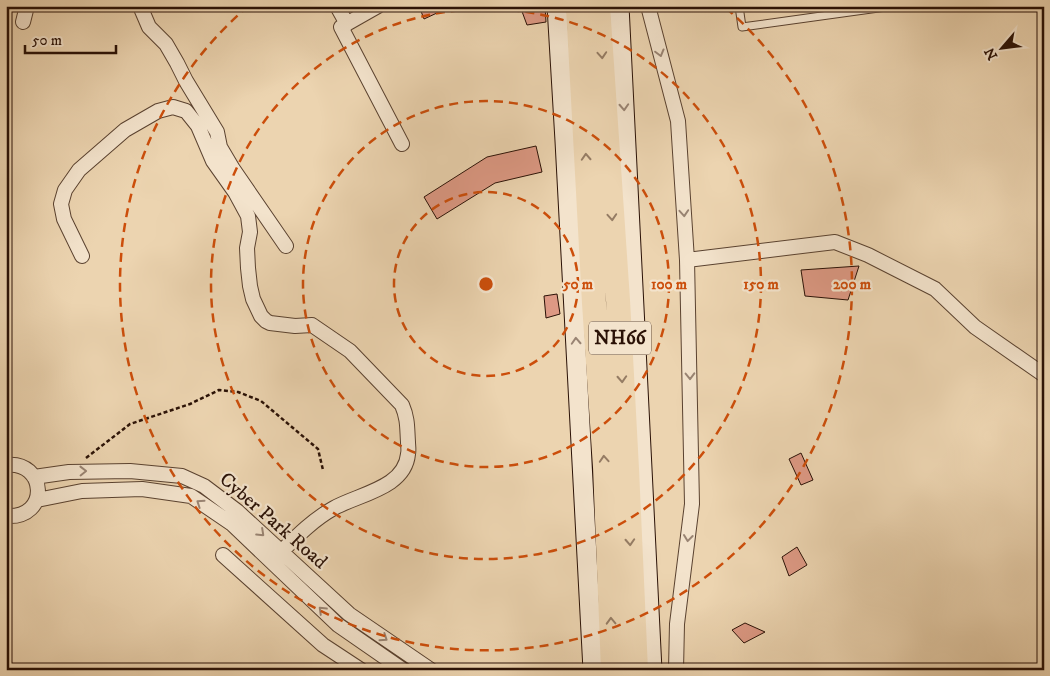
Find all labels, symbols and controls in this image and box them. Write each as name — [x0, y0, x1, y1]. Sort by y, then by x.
scale bar — [25, 22, 116, 54]
north arrow — [978, 22, 1028, 72]
text: 50 m — [32, 31, 62, 50]
text: N — [981, 44, 1002, 63]
one-way arrow — [654, 49, 665, 58]
one-way arrow — [596, 51, 607, 59]
one-way arrow — [619, 104, 630, 112]
one-way arrow — [581, 152, 592, 160]
one-way arrow — [679, 210, 690, 218]
one-way arrow — [607, 213, 618, 221]
centre of rings — [477, 275, 495, 293]
text: 50 m — [562, 275, 594, 294]
text: 100 m — [651, 275, 688, 294]
text: 150 m — [743, 275, 779, 294]
text: 200 m — [833, 275, 872, 294]
road number: NH66 — [589, 322, 651, 354]
one-way arrow — [570, 337, 581, 345]
one-way arrow — [684, 372, 695, 380]
one-way arrow — [616, 376, 627, 384]
one-way arrow — [599, 454, 610, 462]
one-way arrow — [79, 466, 87, 477]
street label: Cyber Park Road — [214, 467, 332, 575]
one-way arrow — [196, 500, 206, 509]
one-way arrow — [255, 527, 264, 536]
one-way arrow — [683, 534, 694, 542]
one-way arrow — [625, 538, 636, 546]
one-way arrow — [319, 607, 328, 616]
one-way arrow — [606, 617, 617, 625]
one-way arrow — [378, 632, 388, 641]

